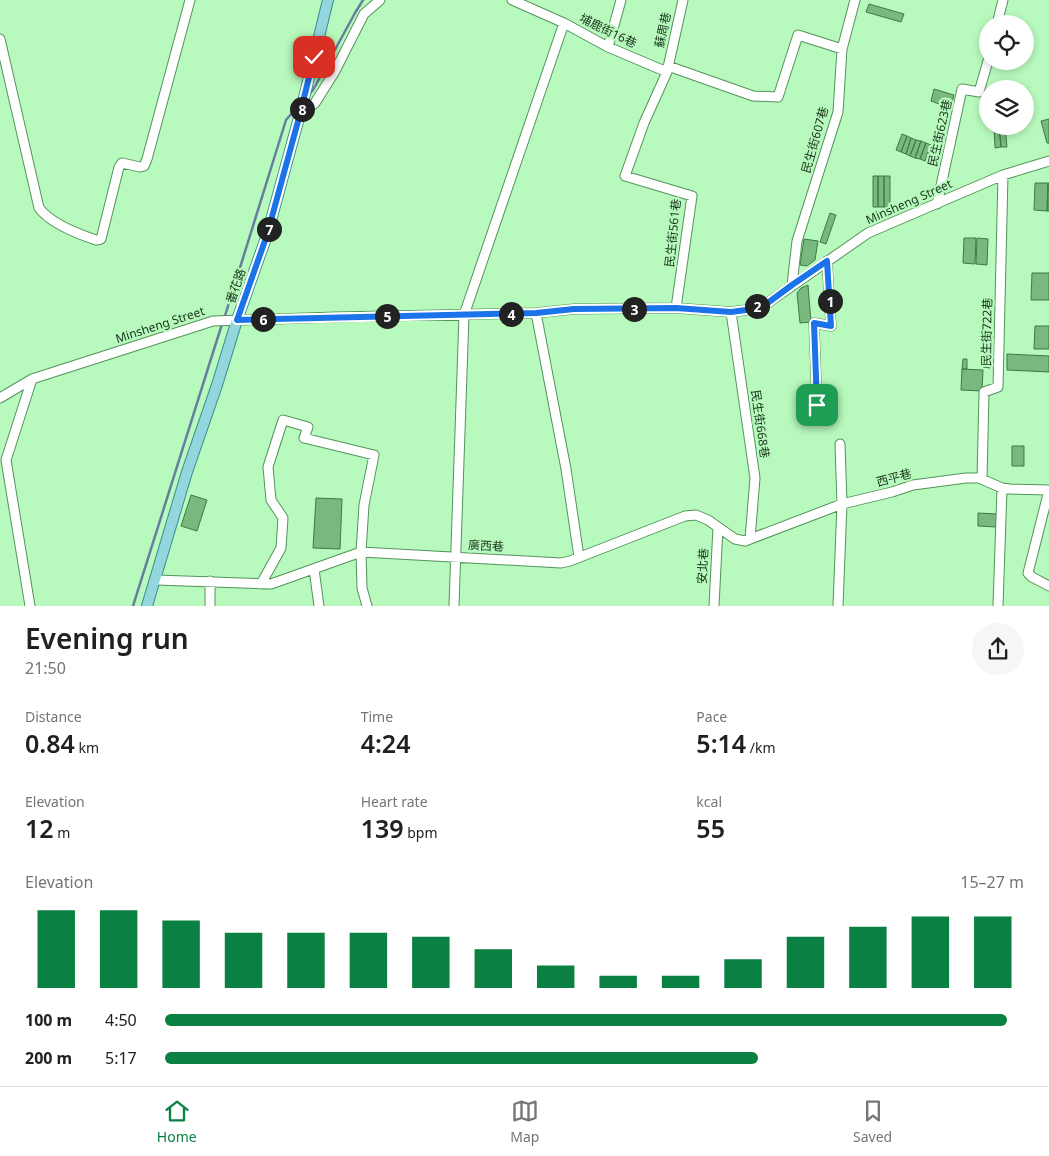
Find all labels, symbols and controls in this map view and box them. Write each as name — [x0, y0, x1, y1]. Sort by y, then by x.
street label: 埔鹿街16巷 — [577, 9, 640, 52]
street label: 蘇周巷 — [650, 11, 675, 49]
map controls — [979, 15, 1034, 135]
button: locate — [979, 15, 1034, 70]
pin — [293, 36, 335, 78]
icon: check — [300, 43, 328, 71]
button: layers — [979, 80, 1034, 135]
pin: 8 — [290, 96, 314, 122]
street label: 民生街623巷 — [924, 98, 956, 168]
text: 8 — [298, 100, 307, 119]
street label: 民生街607巷 — [797, 105, 832, 175]
street label: Minsheng Street — [863, 175, 955, 228]
street label: 民生街561巷 — [660, 198, 685, 268]
pin: 7 — [256, 216, 282, 242]
text: 7 — [265, 220, 274, 239]
street label: 番花路 — [222, 266, 249, 306]
pin: 1 — [818, 288, 842, 314]
text: 1 — [826, 292, 835, 311]
pin: 2 — [744, 294, 770, 318]
pin: 3 — [622, 296, 646, 322]
text: 2 — [753, 297, 762, 316]
street label: 民生街722巷 — [977, 298, 996, 366]
text: 3 — [630, 300, 639, 319]
street label: Minsheng Street — [113, 302, 207, 347]
pin: 4 — [498, 302, 524, 326]
pin: 5 — [374, 304, 400, 328]
text: 4 — [507, 305, 516, 324]
pin: 6 — [250, 306, 276, 332]
text: 5 — [383, 307, 392, 326]
text: 6 — [259, 310, 268, 329]
pin — [796, 384, 838, 426]
street label: 民生街668巷 — [747, 389, 774, 459]
icon: arrive — [803, 391, 831, 419]
street label: 西平巷 — [874, 465, 913, 490]
street label: 廣西巷 — [468, 536, 504, 555]
street label: 安北巷 — [693, 548, 712, 584]
text: Evening run — [25, 619, 189, 657]
button: share — [972, 623, 1024, 675]
text: 21:50 — [25, 657, 66, 679]
text: Distance — [25, 707, 82, 726]
text: Time — [361, 707, 393, 726]
text: Pace — [696, 707, 727, 726]
text: 0.84 — [25, 726, 75, 760]
text: 4:24 — [361, 726, 410, 760]
text: 5:14 — [696, 726, 746, 760]
text: km — [75, 738, 99, 757]
text: /km — [746, 738, 776, 757]
text: Elevation — [25, 792, 85, 811]
text: Heart rate — [361, 792, 428, 811]
text: kcal — [696, 792, 722, 811]
text: 12 — [25, 811, 54, 845]
text: 139 — [361, 811, 404, 845]
text: 55 — [696, 811, 725, 845]
text: m — [54, 823, 70, 842]
text: bpm — [404, 823, 438, 842]
text: Elevation — [25, 871, 93, 893]
text: 15–27 m — [960, 871, 1024, 893]
text: 100 m — [25, 1009, 72, 1031]
text: 4:50 — [105, 1009, 137, 1031]
text: 200 m — [25, 1047, 72, 1069]
text: 5:17 — [105, 1047, 137, 1069]
tab: Home — [157, 1097, 197, 1146]
tab: Map — [510, 1097, 539, 1146]
tab: Saved — [853, 1097, 892, 1146]

